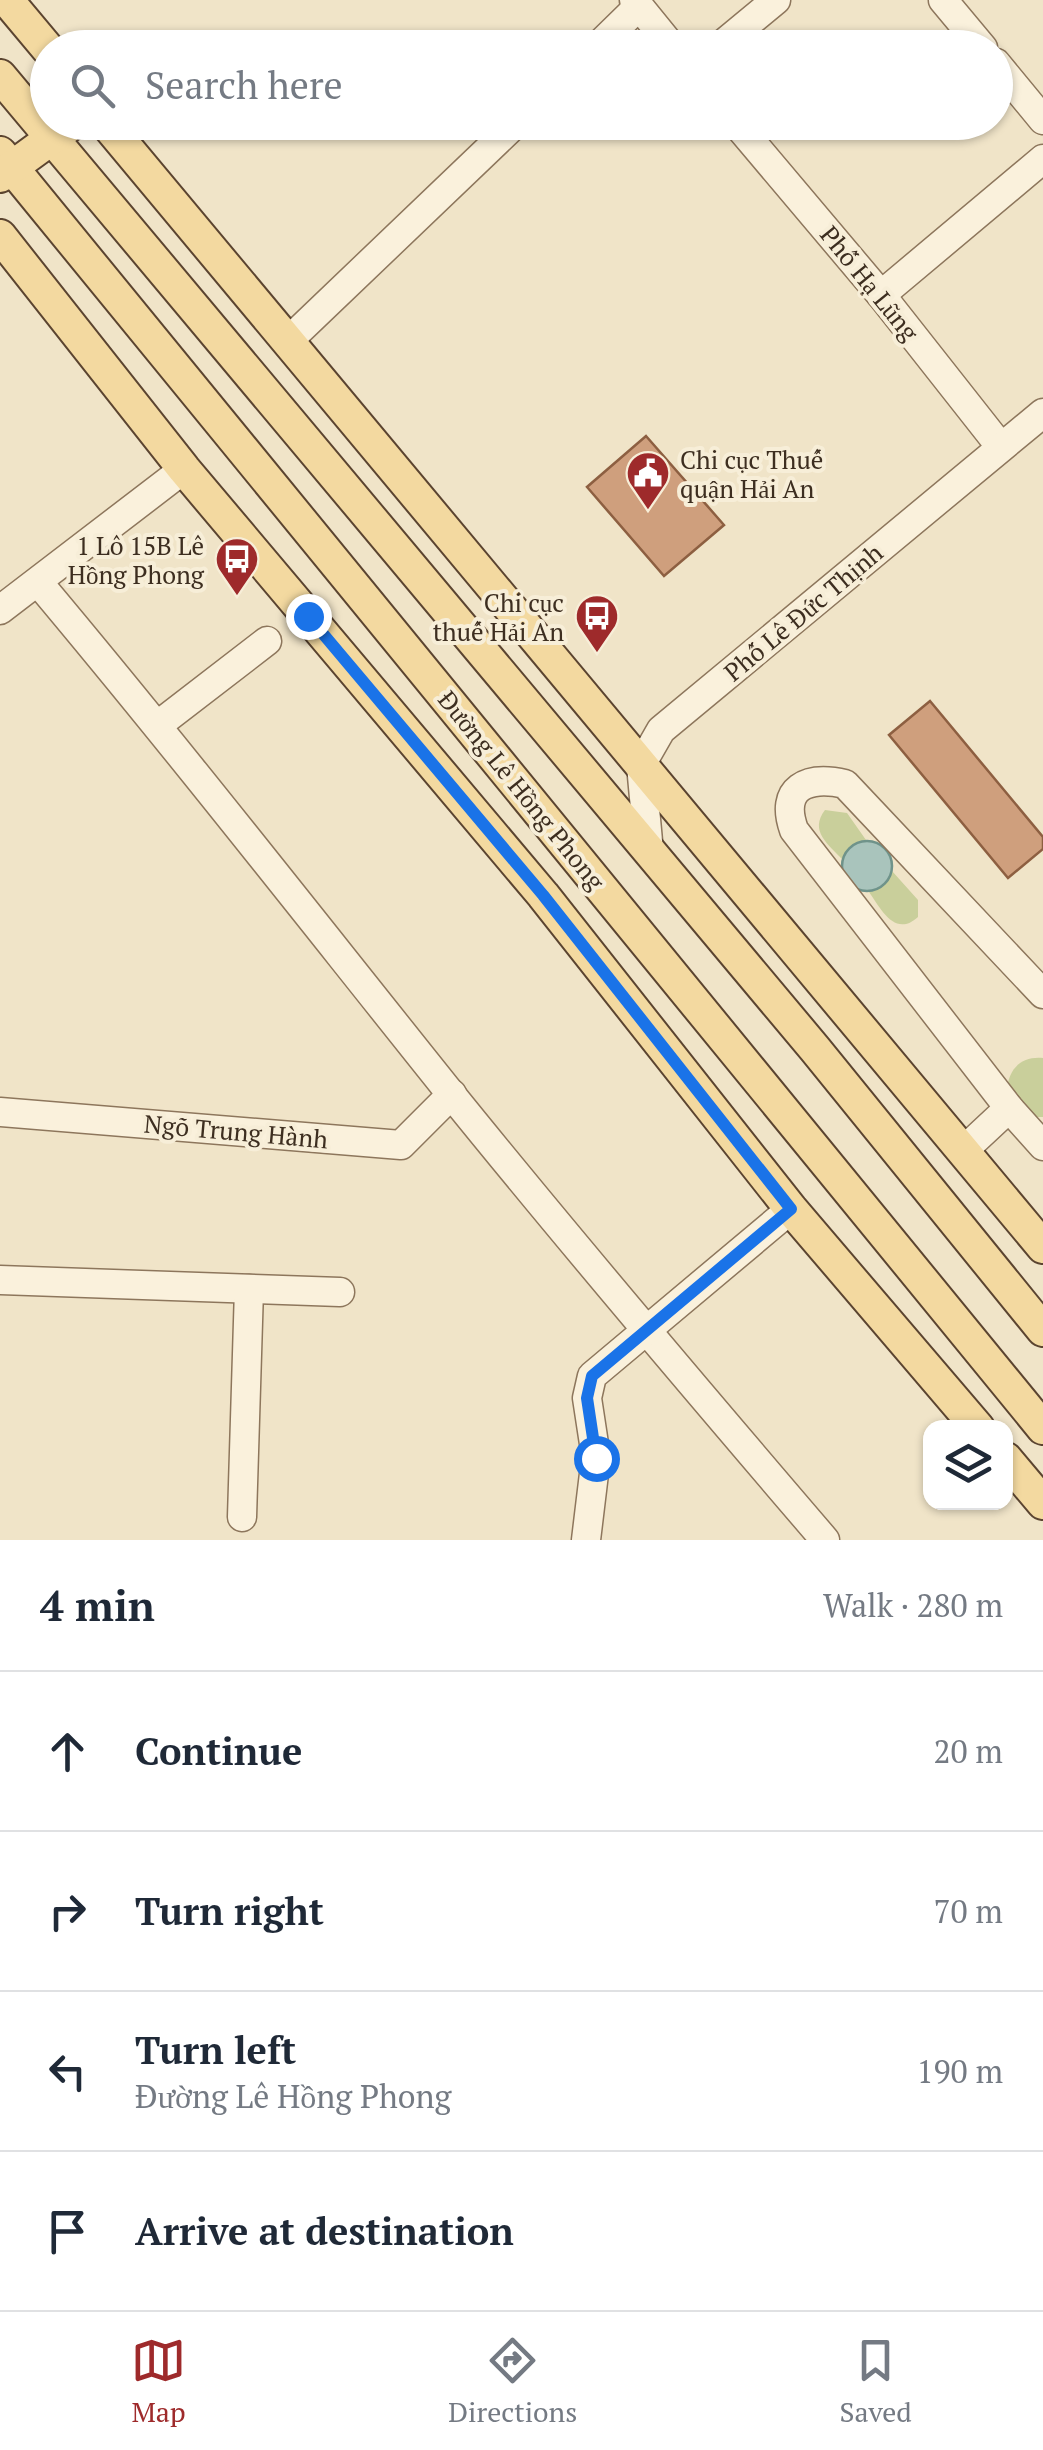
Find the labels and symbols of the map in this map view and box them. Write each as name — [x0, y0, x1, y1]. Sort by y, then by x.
street label: Phố Hạ Lũng — [813, 219, 927, 348]
place label: Chi cục Thuế quận Hải An — [680, 443, 823, 505]
public building icon: Chi cục Thuế quận Hải An — [625, 450, 671, 511]
place label: 1 Lô 15B Lê Hồng Phong — [68, 529, 205, 591]
bus stop icon: 1 Lô 15B Lê Hồng Phong — [214, 536, 260, 597]
street label: Phố Lê Đức Thịnh — [717, 536, 889, 688]
place label: Chi cục thuế Hải An — [433, 586, 564, 648]
bus stop icon: Chi cục thuế Hải An — [574, 593, 620, 654]
route end — [286, 594, 332, 640]
street label: Đường Lê Hồng Phong — [431, 684, 613, 897]
street label: Ngõ Trung Hành — [143, 1107, 330, 1156]
route start — [574, 1436, 620, 1482]

